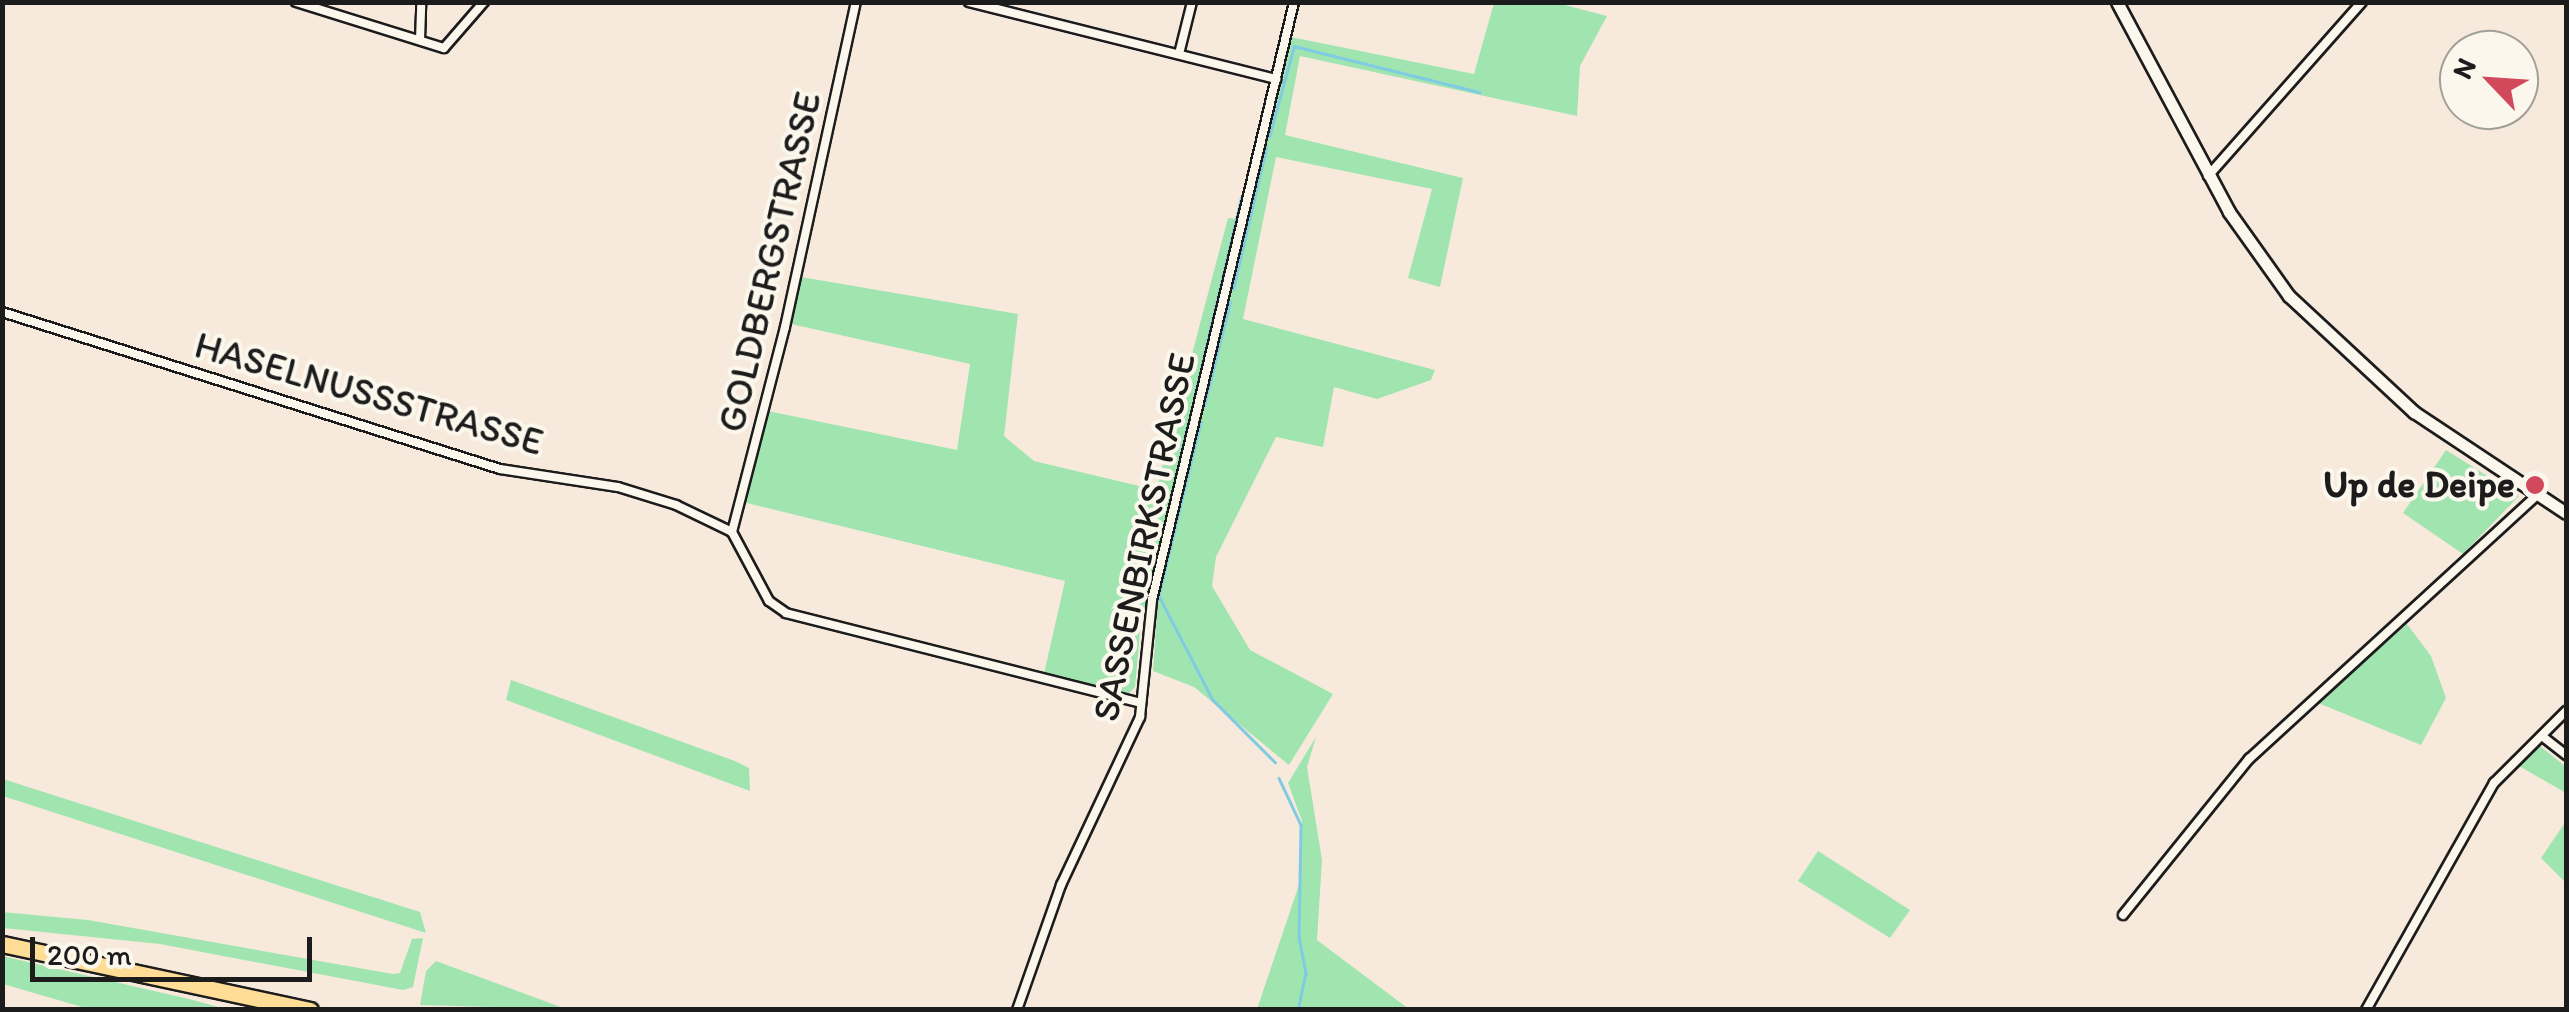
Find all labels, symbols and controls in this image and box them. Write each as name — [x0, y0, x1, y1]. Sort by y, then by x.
north arrow — [2439, 30, 2539, 130]
text: N — [2444, 52, 2483, 84]
street label: GOLDBERGSTRASSE — [709, 87, 831, 437]
street label: HASELNUSSSTRASSE — [190, 322, 548, 466]
street label: SASSENBIRKSTRASSE — [1083, 349, 1205, 725]
place label: Up de Deipe — [2322, 462, 2515, 508]
marker: Up de Deipe — [2524, 474, 2546, 496]
scale bar — [35, 917, 318, 979]
text: 200 m — [47, 936, 132, 973]

